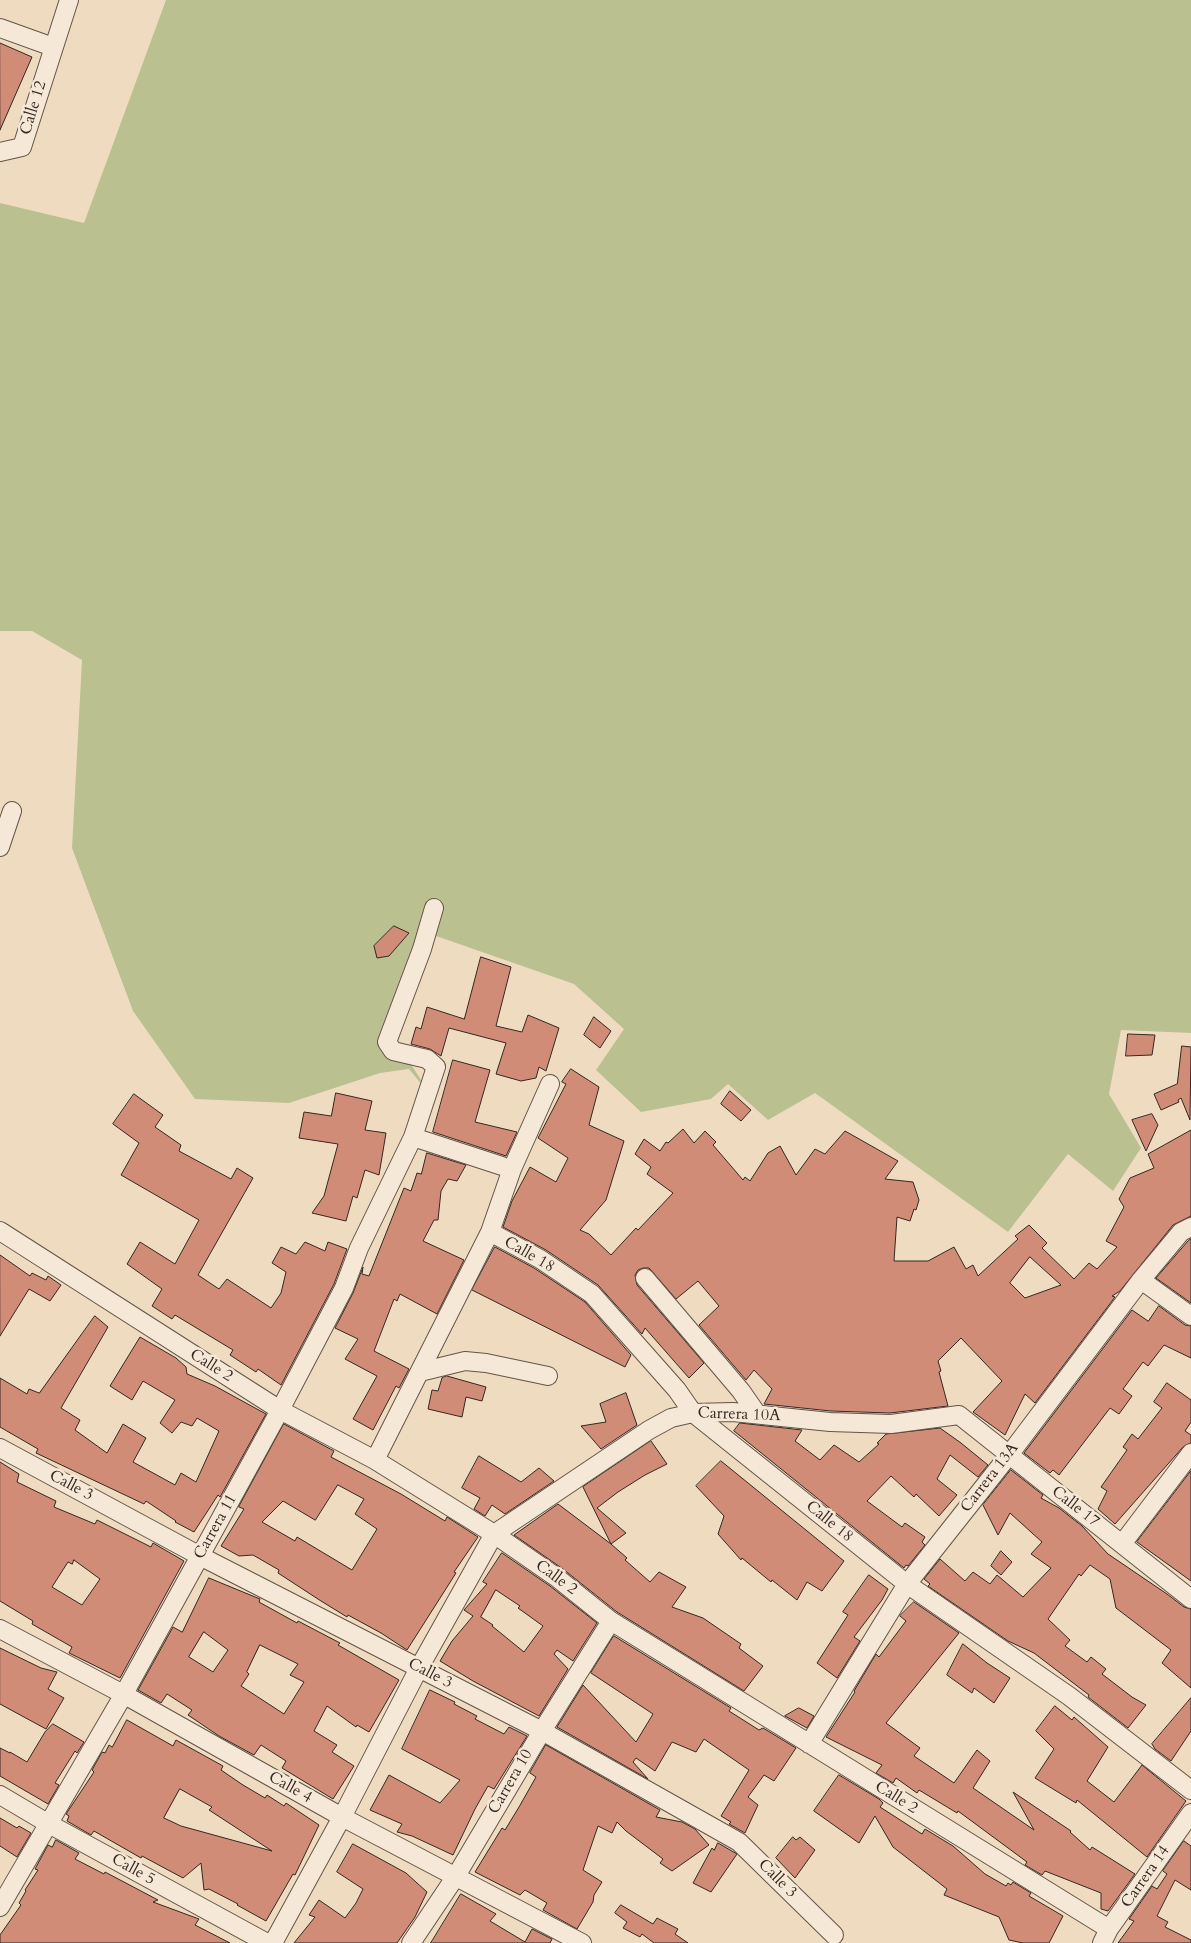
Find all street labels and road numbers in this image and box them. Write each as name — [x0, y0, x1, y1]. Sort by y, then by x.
street label: Calle 12 — [17, 79, 51, 137]
street label: Calle 18 — [500, 1233, 558, 1277]
street label: Calle 2 — [186, 1345, 236, 1387]
street label: Carrera 10A — [697, 1404, 781, 1426]
street label: Carrera 13A — [957, 1439, 1023, 1517]
street label: Calle 3 — [46, 1466, 96, 1506]
street label: Calle 17 — [1047, 1482, 1103, 1532]
street label: Carrera 11 — [190, 1491, 242, 1563]
street label: Calle 18 — [801, 1497, 857, 1547]
street label: Calle 2 — [531, 1556, 581, 1600]
street label: Calle 3 — [405, 1655, 455, 1693]
street label: Carrera 10 — [485, 1746, 537, 1818]
street label: Calle 4 — [265, 1768, 315, 1808]
street label: Calle 2 — [871, 1777, 921, 1819]
street label: Carrera 14 — [1118, 1842, 1174, 1912]
street label: Calle 5 — [108, 1850, 158, 1890]
street label: Calle 3 — [754, 1856, 800, 1902]

